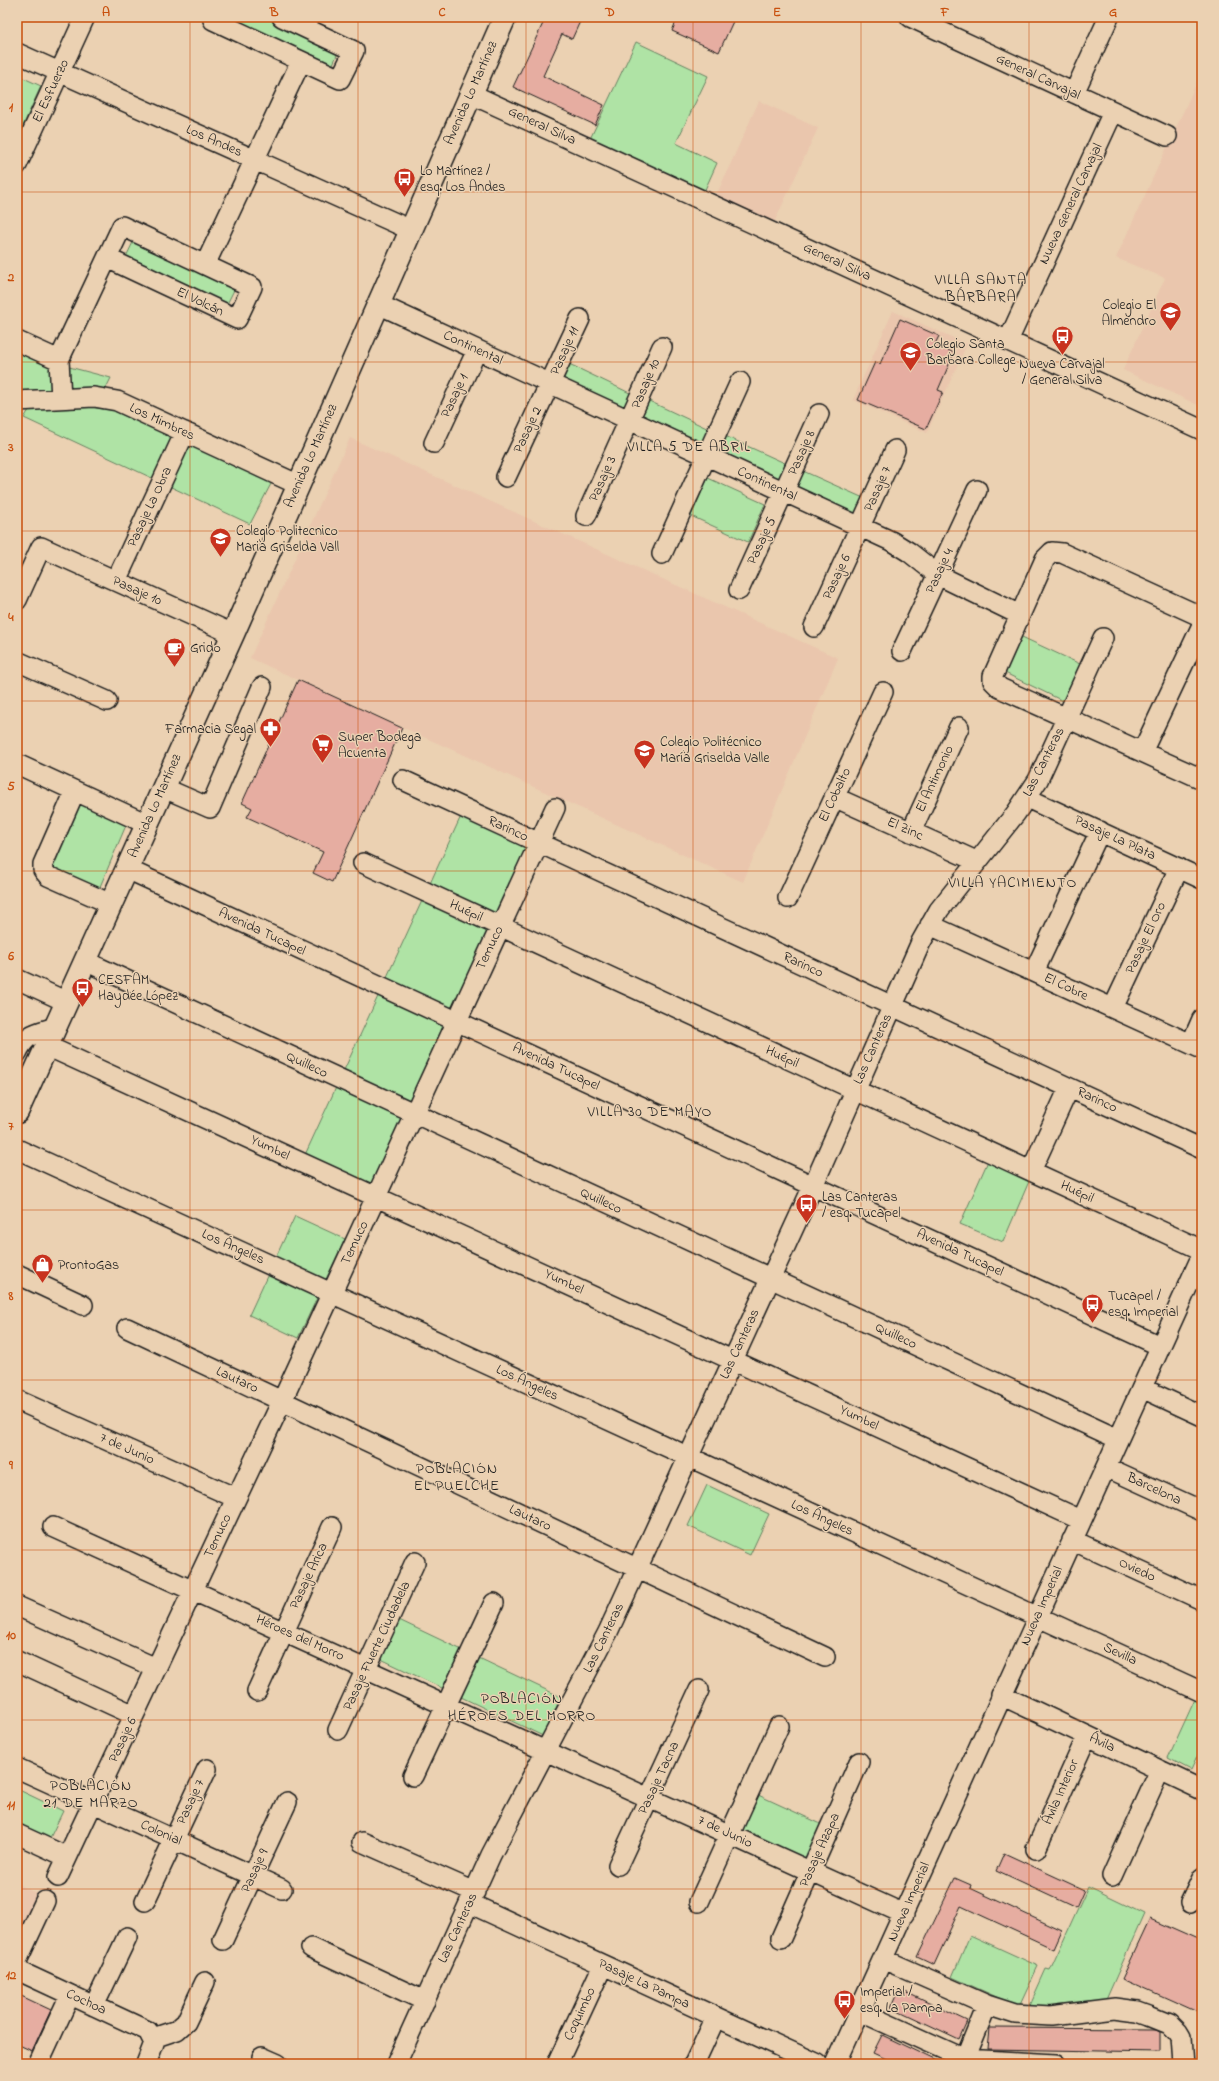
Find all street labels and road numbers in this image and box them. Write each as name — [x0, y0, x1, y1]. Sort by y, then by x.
street label: Avenida Lo Martínez — [439, 38, 503, 148]
street label: General Carvajal — [992, 48, 1084, 106]
street label: El Esfuerzo — [27, 56, 75, 126]
street label: General Silva — [505, 101, 579, 151]
street label: Los Andes — [182, 119, 246, 163]
street label: Nueva General Carvajal — [1034, 140, 1108, 268]
street label: General Silva — [800, 237, 874, 287]
street label: El Volcán — [173, 282, 227, 322]
street label: Pasaje 11 — [545, 323, 585, 379]
street label: Continental — [440, 325, 506, 371]
street label: Pasaje 10 — [626, 356, 666, 412]
street label: Pasaje 1 — [436, 370, 475, 422]
street label: Los Mimbres — [126, 398, 198, 446]
street label: Avenida Lo Martínez — [279, 401, 343, 511]
street label: Pasaje 2 — [508, 403, 548, 457]
street label: Pasaje 8 — [783, 427, 821, 479]
street label: Pasaje 3 — [584, 453, 622, 505]
street label: Continental — [734, 461, 800, 507]
street label: Pasaje La Obra — [122, 463, 178, 551]
street label: Pasaje 7 — [859, 463, 897, 515]
street label: Pasaje 5 — [742, 514, 782, 568]
street label: Pasaje 4 — [920, 545, 960, 597]
street label: Pasaje 6 — [817, 551, 857, 603]
street label: Pasaje 10 — [109, 571, 165, 611]
street label: Las Canteras — [1017, 724, 1071, 800]
street label: El Antimonio — [910, 742, 960, 816]
street label: Avenida Lo Martínez — [123, 751, 187, 861]
street label: El Cobalto — [813, 764, 857, 826]
street label: Rarinco — [484, 810, 532, 848]
street label: Pasaje La Plata — [1071, 810, 1159, 866]
street label: El Zinc — [883, 812, 927, 847]
street label: Huépil — [446, 894, 486, 928]
street label: Pasaje El Oro — [1120, 899, 1172, 977]
street label: Avenida Tucapel — [215, 903, 309, 961]
street label: Temuco — [471, 922, 509, 974]
street label: Rarinco — [779, 946, 827, 984]
street label: El Cobre — [1040, 968, 1092, 1007]
street label: Las Canteras — [848, 1010, 898, 1088]
street label: Avenida Tucapel — [509, 1038, 603, 1096]
street label: Huépil — [762, 1040, 802, 1074]
street label: Quilleco — [283, 1046, 331, 1084]
street label: Rarinco — [1073, 1081, 1121, 1119]
street label: Yumbel — [247, 1130, 293, 1166]
street label: Huépil — [1057, 1175, 1097, 1209]
street label: Quilleco — [577, 1182, 625, 1220]
street label: Temuco — [336, 1217, 374, 1269]
street label: Los Ángeles — [198, 1223, 268, 1271]
street label: Avenida Tucapel — [913, 1224, 1007, 1282]
street label: Yumbel — [541, 1264, 587, 1300]
street label: Las Canteras — [715, 1305, 765, 1383]
street label: Quilleco — [872, 1317, 920, 1355]
street label: Los Ángeles — [492, 1358, 562, 1408]
street label: Lautaro — [212, 1361, 262, 1399]
street label: Yumbel — [836, 1400, 882, 1436]
street label: 7 de Junio — [96, 1428, 158, 1470]
street label: Barcelona — [1122, 1467, 1185, 1511]
street label: Los Ángeles — [787, 1493, 857, 1543]
street label: Lautaro — [505, 1499, 555, 1537]
street label: Temuco — [199, 1510, 237, 1562]
street label: Pasaje Arica — [284, 1539, 334, 1613]
street label: Oviedo — [1115, 1552, 1159, 1588]
street label: Nueva Imperial — [1015, 1563, 1069, 1649]
street label: Pasaje Fuerte Ciudadela — [338, 1578, 416, 1714]
street label: Las Canteras — [578, 1599, 630, 1677]
street label: Héroes del Morro — [252, 1609, 348, 1667]
street label: Sevilla — [1099, 1637, 1141, 1671]
street label: Pasaje 6 — [103, 1714, 143, 1766]
street label: Ávila — [1086, 1727, 1119, 1758]
street label: Pasaje Tacna — [633, 1738, 685, 1818]
street label: Ávila Interior — [1036, 1755, 1085, 1828]
street label: Pasaje 7 — [171, 1776, 211, 1828]
street label: 7 de Junio — [694, 1810, 756, 1854]
street label: Pasaje Azapa — [794, 1810, 846, 1890]
street label: Colonial — [137, 1815, 185, 1851]
street label: Pasaje 9 — [236, 1845, 275, 1896]
street label: Nueva Imperial — [882, 1859, 936, 1945]
street label: Las Canteras — [433, 1889, 483, 1967]
street label: Pasaje La Pampa — [595, 1954, 693, 2014]
street label: Cochoa — [62, 1983, 110, 2021]
street label: Coquimbo — [558, 1984, 602, 2044]

